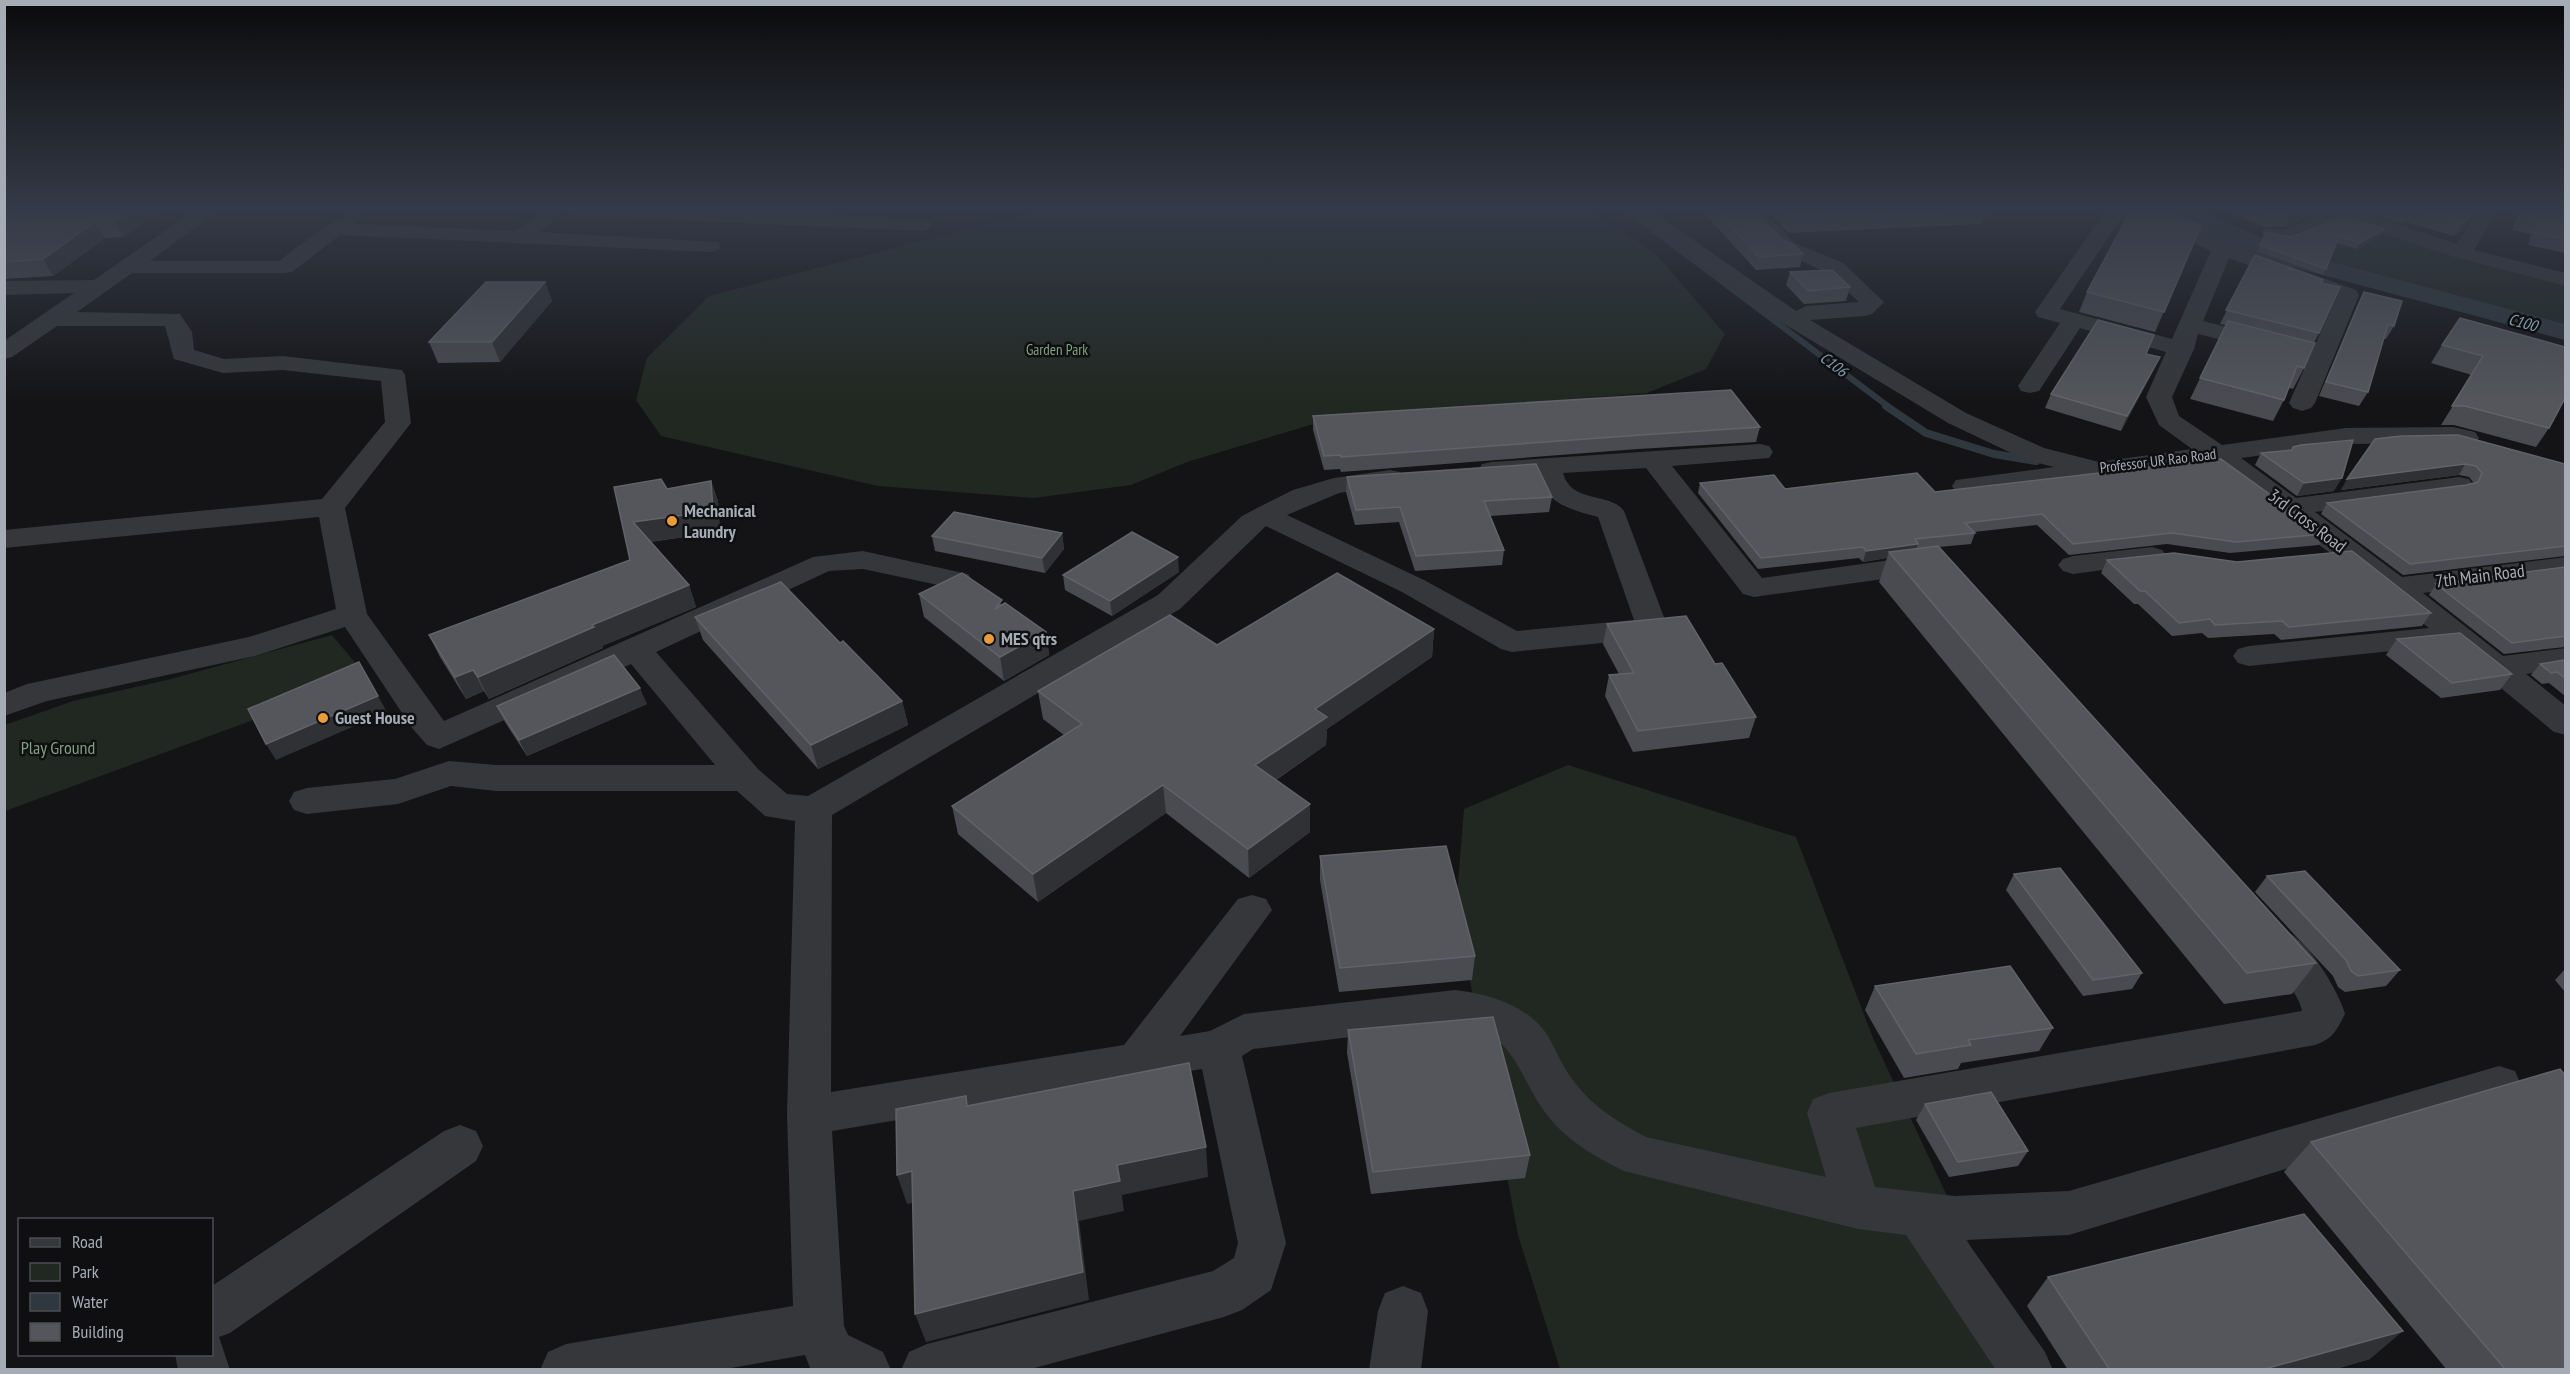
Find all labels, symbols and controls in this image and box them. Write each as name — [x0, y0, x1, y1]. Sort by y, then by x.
water label: C100 — [2506, 309, 2541, 336]
park label: Garden Park — [1026, 340, 1088, 359]
water label: C106 — [1816, 347, 1853, 382]
street label: Professor UR Rao Road — [2099, 444, 2217, 477]
street label: 3rd Cross Road — [2264, 484, 2351, 557]
place label: Mechanical Laundry — [684, 499, 756, 543]
marker: Mechanical Laundry — [665, 514, 679, 528]
street label: 7th Main Road — [2434, 559, 2526, 592]
place label: MES qtrs — [1001, 627, 1057, 650]
marker: MES qtrs — [982, 632, 996, 646]
place label: Guest House — [335, 706, 415, 729]
marker: Guest House — [316, 711, 330, 725]
park label: Play Ground — [21, 736, 95, 759]
legend — [18, 1218, 213, 1356]
text: Road — [72, 1230, 103, 1253]
text: Park — [72, 1260, 99, 1283]
text: Water — [72, 1290, 108, 1313]
text: Building — [72, 1320, 124, 1343]

